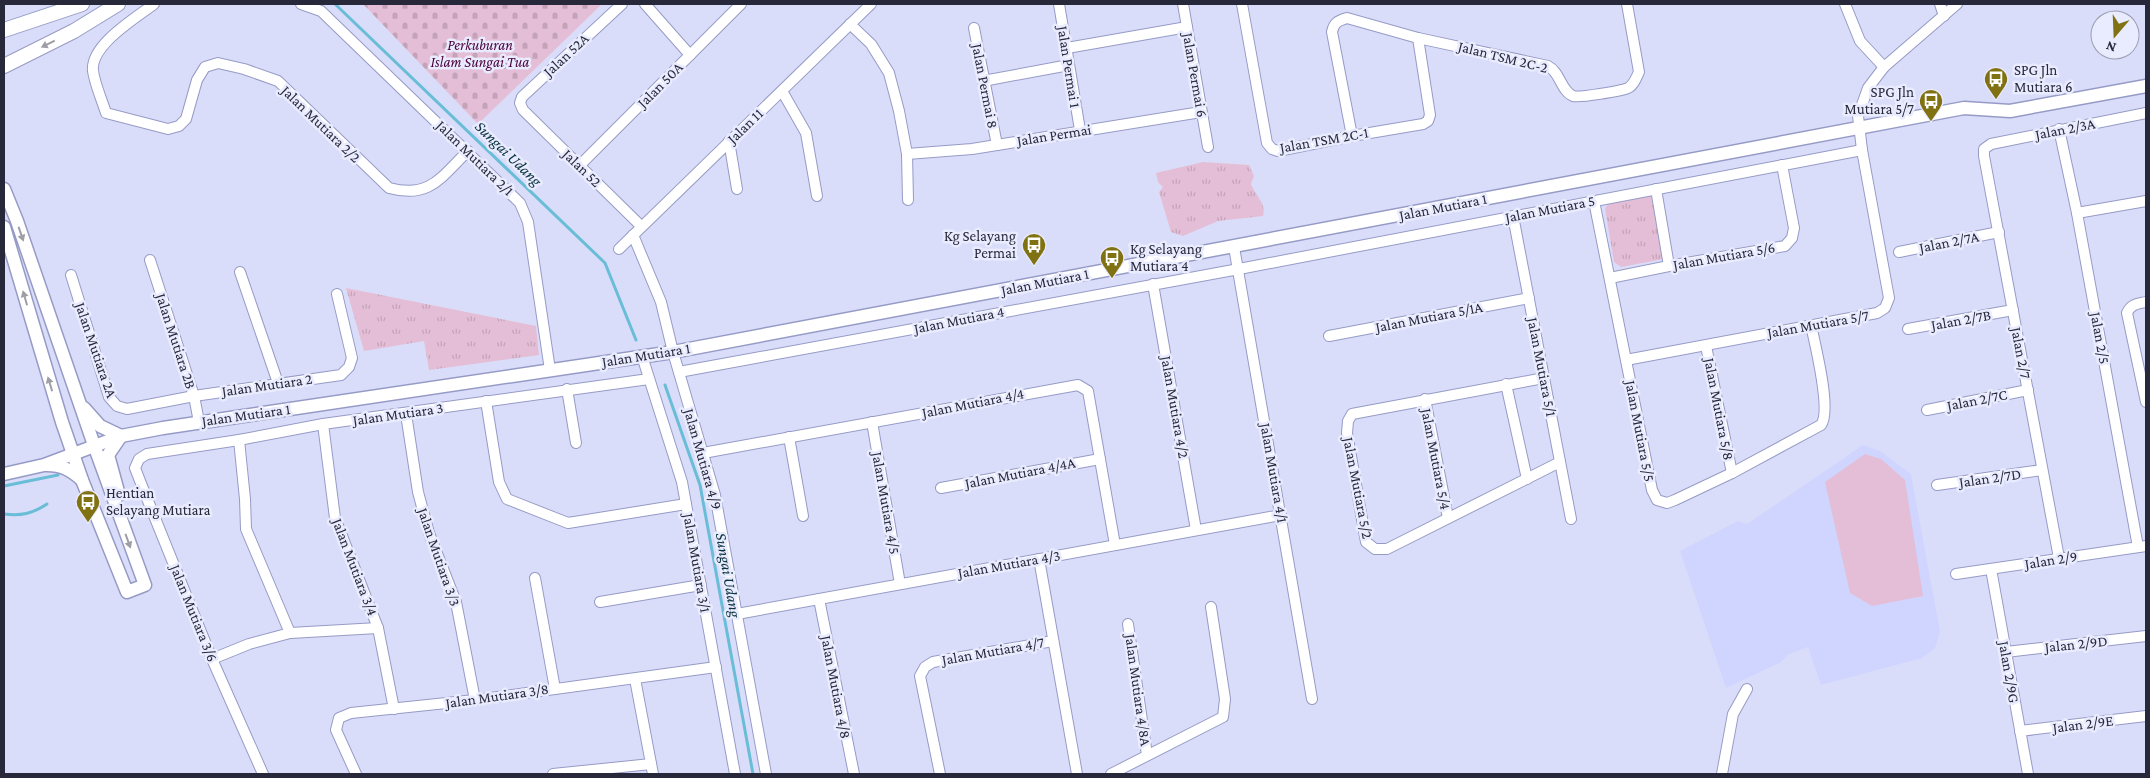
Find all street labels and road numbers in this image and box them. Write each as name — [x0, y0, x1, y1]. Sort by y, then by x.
street label: Jalan Permai 1 — [1053, 23, 1083, 109]
street label: Jalan Permai 6 — [1178, 29, 1210, 119]
street label: Jalan 52A — [539, 30, 593, 82]
street label: Jalan TSM 2C-2 — [1454, 38, 1550, 77]
street label: Jalan Permai 8 — [968, 40, 1001, 130]
street label: Jalan 50A — [633, 59, 687, 113]
street label: Jalan Mutiara 2/2 — [276, 81, 364, 166]
street label: Jalan 11 — [722, 105, 767, 149]
street label: Jalan 2/3A — [2032, 115, 2097, 144]
street label: Jalan Mutiara 2/1 — [431, 116, 517, 200]
street label: Jalan Permai — [1014, 121, 1093, 150]
street label: Jalan TSM 2C-1 — [1276, 124, 1370, 157]
street label: Jalan 52 — [557, 145, 604, 191]
street label: Jalan Mutiara 1 — [1396, 191, 1488, 225]
street label: Jalan Mutiara 5 — [1502, 192, 1597, 227]
street label: Jalan 2/7A — [1916, 228, 1981, 257]
street label: Jalan Mutiara 5/6 — [1670, 239, 1776, 274]
street label: Jalan Mutiara 1 — [998, 266, 1090, 300]
street label: Jalan Mutiara 2B — [151, 289, 199, 391]
street label: Jalan Mutiara 2A — [71, 298, 120, 401]
street label: Jalan Mutiara 5/1A — [1372, 299, 1485, 337]
street label: Jalan Mutiara 4 — [910, 303, 1006, 338]
street label: Jalan Mutiara 5/7 — [1764, 307, 1870, 342]
street label: Jalan 2/7B — [1928, 307, 1992, 334]
street label: Jalan 2/5 — [2086, 309, 2112, 365]
street label: Jalan Mutiara 5/1 — [1523, 314, 1559, 418]
street label: Jalan 2/7 — [2007, 324, 2034, 380]
street label: Jalan Mutiara 1 — [599, 340, 691, 371]
street label: Jalan Mutiara 4/2 — [1157, 352, 1192, 460]
street label: Jalan Mutiara 5/8 — [1700, 354, 1737, 462]
street label: Jalan Mutiara 2 — [219, 371, 313, 401]
street label: Jalan Mutiara 5/5 — [1621, 377, 1658, 483]
street label: Jalan Mutiara 4/4 — [919, 385, 1026, 422]
street label: Jalan 2/7C — [1944, 386, 2009, 415]
street label: Jalan Mutiara 3 — [350, 400, 444, 430]
street label: Jalan Mutiara 1 — [199, 401, 291, 430]
street label: Jalan Mutiara 4/9 — [679, 405, 725, 512]
street label: Jalan Mutiara 5/4 — [1417, 405, 1454, 511]
street label: Jalan Mutiara 4/1 — [1256, 420, 1291, 524]
street label: Jalan Mutiara 5/2 — [1339, 434, 1376, 540]
street label: Jalan Mutiara 4/5 — [868, 449, 903, 556]
street label: Jalan Mutiara 4/4A — [961, 454, 1077, 493]
street label: Jalan 2/7D — [1956, 466, 2022, 492]
street label: Jalan Mutiara 3/3 — [413, 504, 463, 609]
street label: Jalan Mutiara 3/1 — [679, 510, 714, 614]
street label: Jalan Mutiara 3/4 — [327, 514, 381, 618]
street label: Jalan Mutiara 4/3 — [955, 547, 1062, 582]
street label: Jalan 2/9 — [2022, 548, 2079, 573]
street label: Jalan Mutiara 3/6 — [166, 560, 221, 664]
street label: Jalan Mutiara 4/8A — [1121, 631, 1154, 748]
street label: Jalan Mutiara 4/8 — [817, 632, 854, 740]
street label: Jalan 2/9D — [2042, 633, 2108, 656]
street label: Jalan Mutiara 4/7 — [939, 634, 1046, 669]
street label: Jalan 2/9G — [1994, 638, 2022, 704]
street label: Jalan Mutiara 3/8 — [442, 681, 550, 712]
street label: Jalan 2/9E — [2050, 712, 2114, 737]

